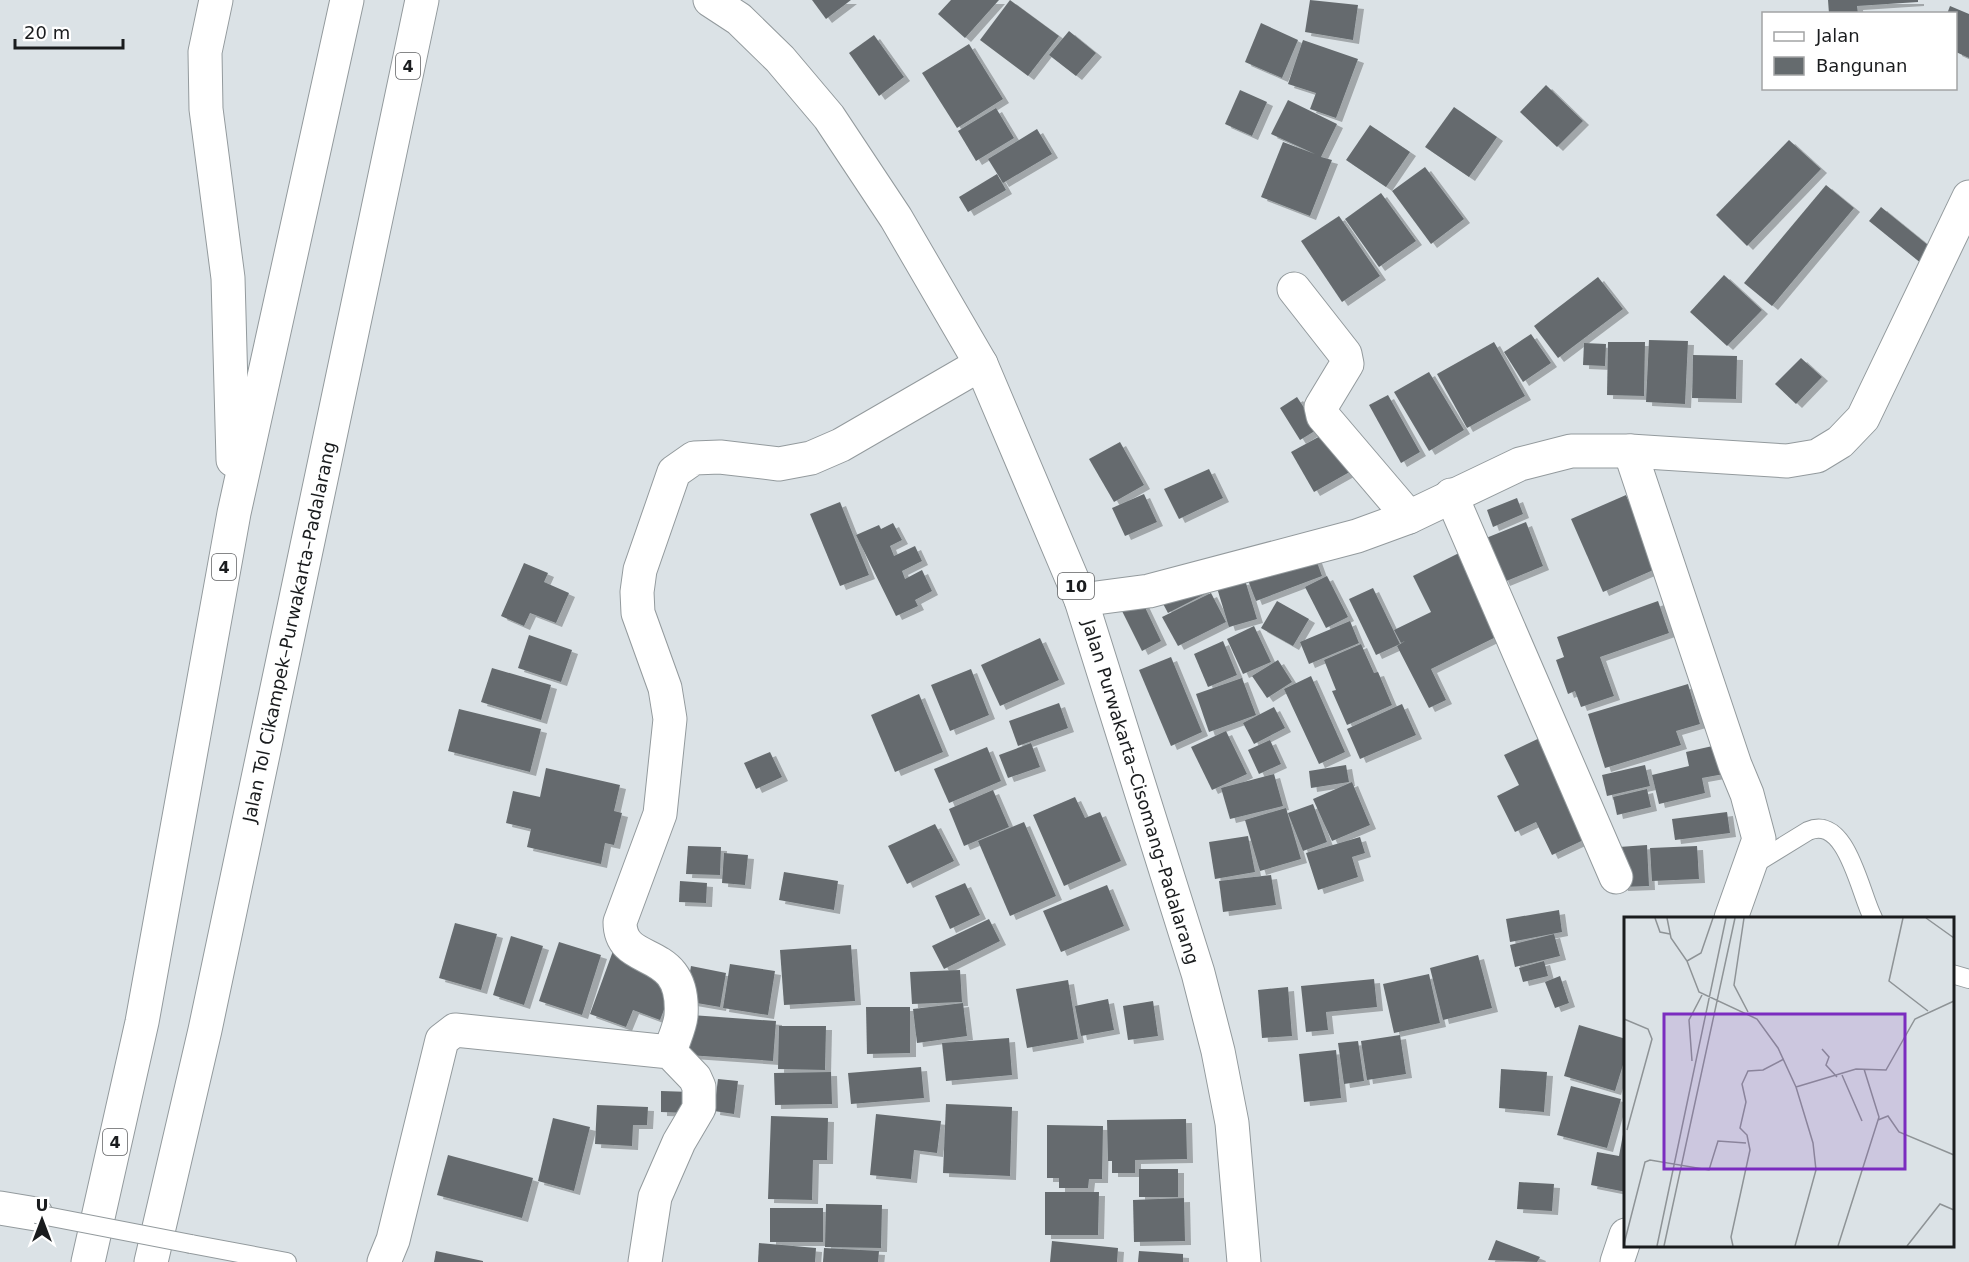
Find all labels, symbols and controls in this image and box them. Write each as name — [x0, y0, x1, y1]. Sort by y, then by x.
scale bar — [15, 12, 123, 50]
legend — [1762, 12, 1957, 90]
text: 20 m — [24, 22, 70, 43]
text: Jalan — [1815, 25, 1860, 46]
road number: 4 — [396, 53, 420, 79]
text: Bangunan — [1816, 55, 1907, 76]
street label: Jalan Tol Cikampek–Purwakarta–Padalarang — [238, 440, 340, 825]
road number: 4 — [212, 554, 236, 580]
road number: 10 — [1058, 573, 1094, 599]
street label: Jalan Purwakarta–Cisomang–Padalarang — [1078, 616, 1204, 967]
inset map — [1624, 917, 1954, 1247]
road number: 4 — [103, 1129, 127, 1155]
north arrow — [12, 1190, 72, 1250]
text: U — [36, 1196, 49, 1215]

